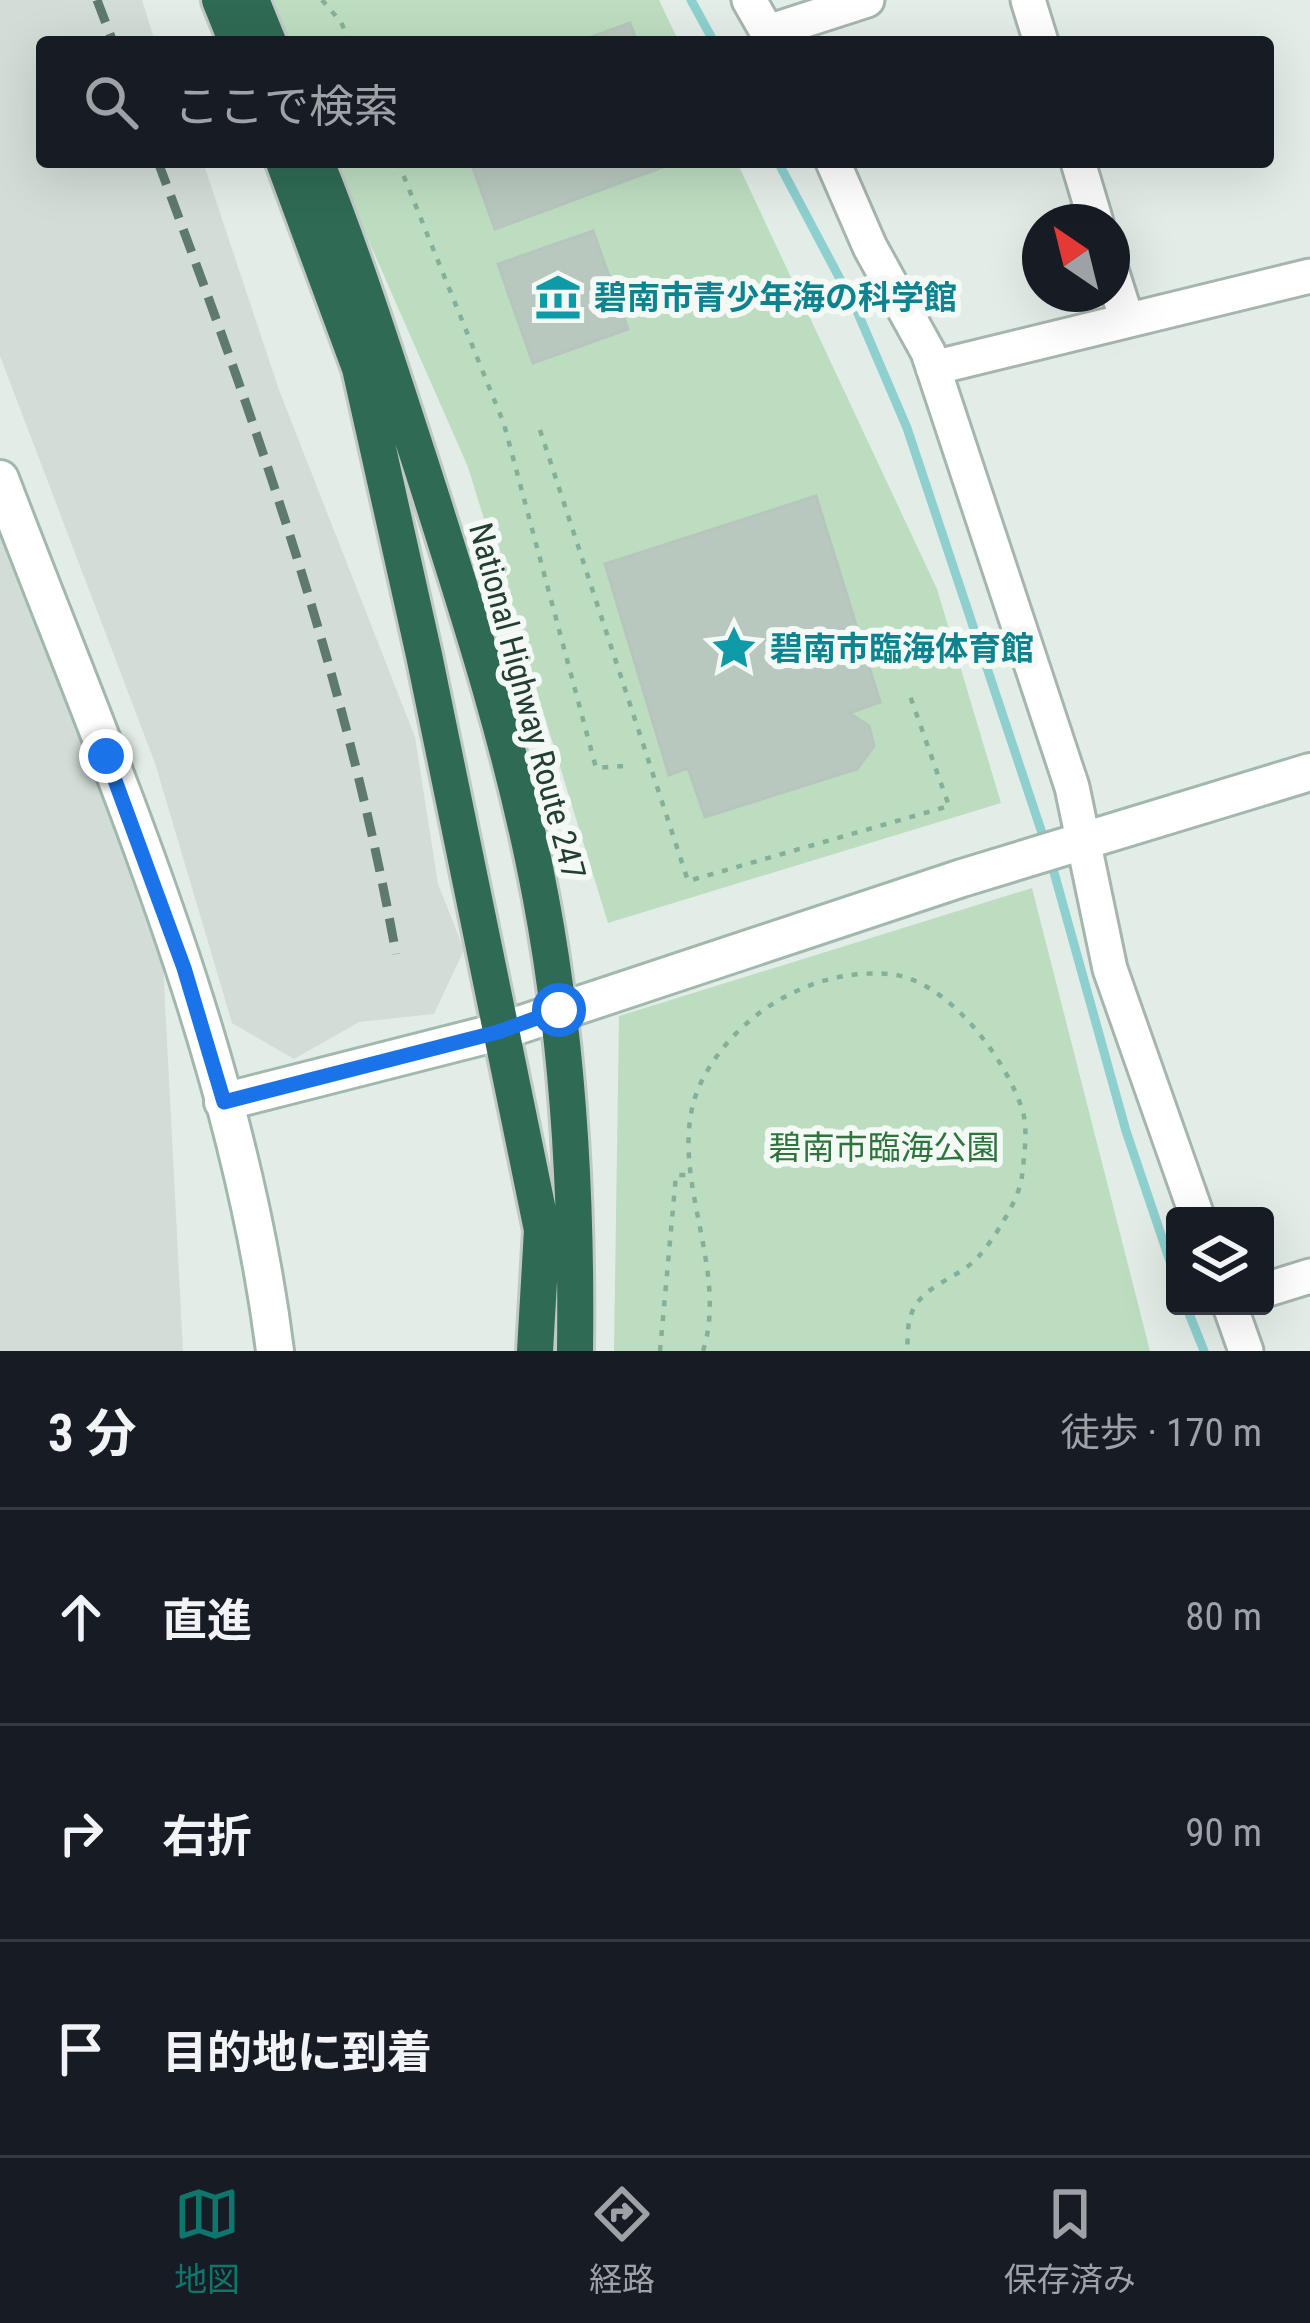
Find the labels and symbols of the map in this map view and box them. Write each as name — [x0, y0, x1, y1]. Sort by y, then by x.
north arrow — [1022, 204, 1130, 312]
museum icon: 碧南市青少年海の科学館 — [533, 272, 583, 322]
place label: 碧南市青少年海の科学館 — [594, 278, 957, 317]
street label: National Highway Route 247 — [461, 519, 594, 884]
place icon: 碧南市臨海体育館 — [709, 623, 759, 673]
place label: 碧南市臨海体育館 — [770, 629, 1034, 668]
route end — [79, 729, 133, 783]
route start — [532, 983, 586, 1037]
park label: 碧南市臨海公園 — [769, 1128, 1000, 1167]

